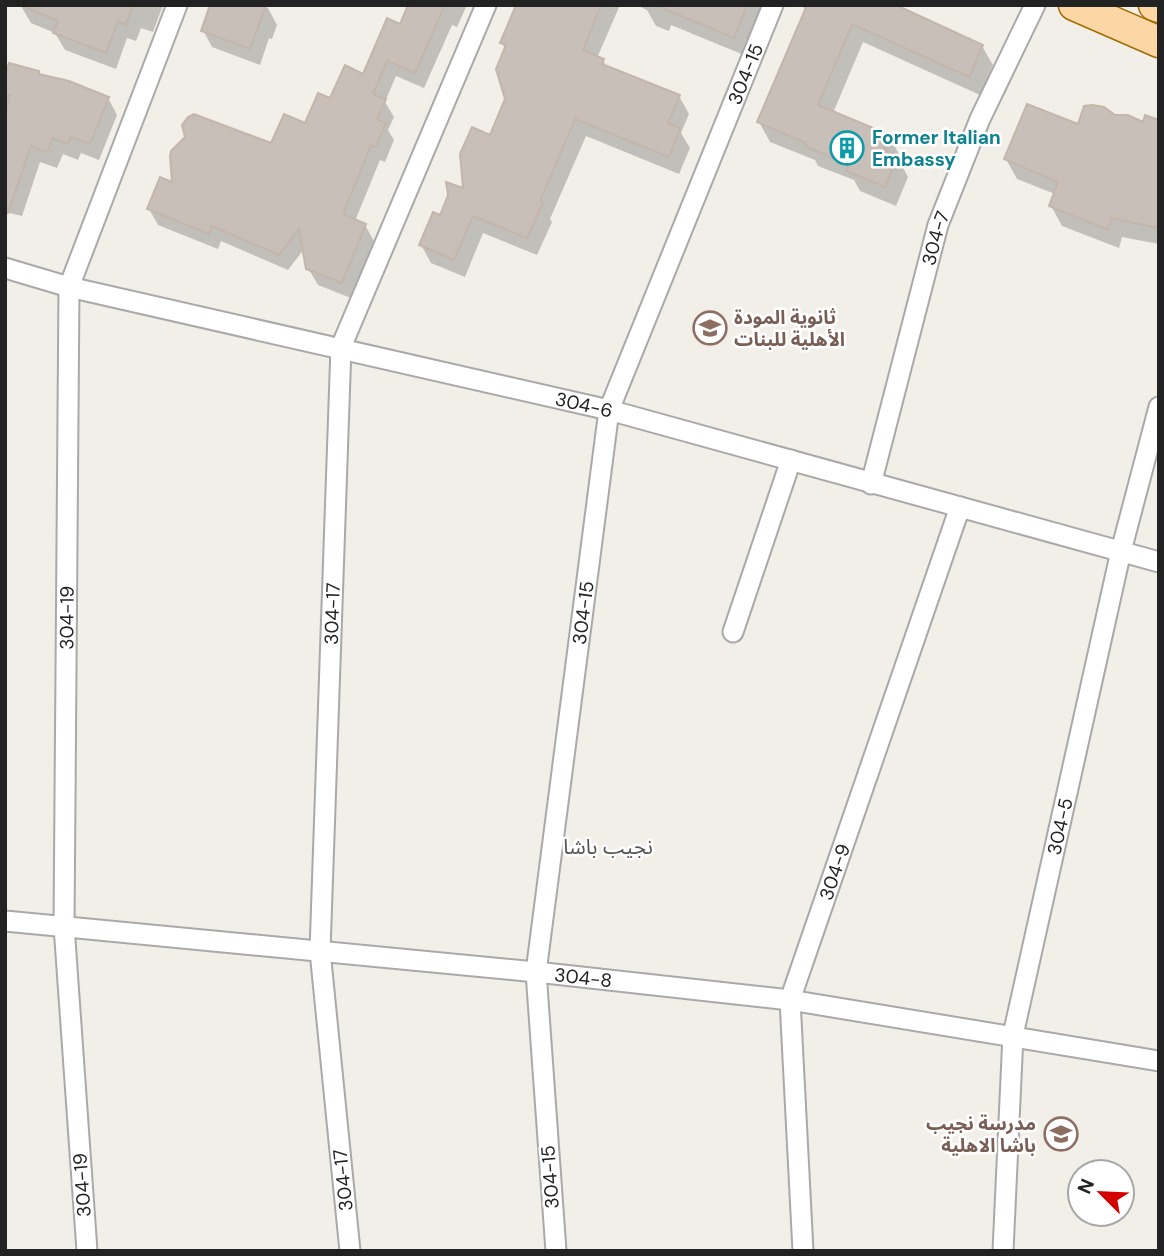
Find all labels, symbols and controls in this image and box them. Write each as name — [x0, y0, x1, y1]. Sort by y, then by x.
street label: 304-15 — [722, 40, 769, 108]
place label: Former Italian Embassy — [872, 125, 1001, 172]
building icon: Former Italian Embassy — [828, 129, 866, 167]
street label: 304-7 — [916, 207, 955, 268]
place label: ثانوية المودة الأهلية للبنات — [734, 305, 845, 352]
school or university icon: ثانوية المودة الأهلية للبنات — [691, 309, 729, 347]
street label: 304-6 — [553, 386, 615, 423]
street label: 304-15 — [566, 580, 599, 646]
street label: 304-17 — [318, 582, 345, 645]
street label: 304-19 — [54, 586, 79, 650]
street label: 304-5 — [1041, 796, 1078, 857]
district label: نجيب باشا — [563, 833, 653, 861]
street label: 304-9 — [813, 840, 855, 903]
street label: 304-8 — [553, 962, 613, 993]
place label: مدرسة نجيب باشا الاهلية — [926, 1111, 1036, 1158]
school or university icon: مدرسة نجيب باشا الاهلية — [1042, 1115, 1080, 1153]
street label: 304-15 — [535, 1144, 565, 1210]
street label: 304-17 — [327, 1148, 359, 1212]
street label: 304-19 — [67, 1152, 97, 1218]
north arrow — [1066, 1158, 1136, 1228]
text: N — [1072, 1175, 1100, 1198]

